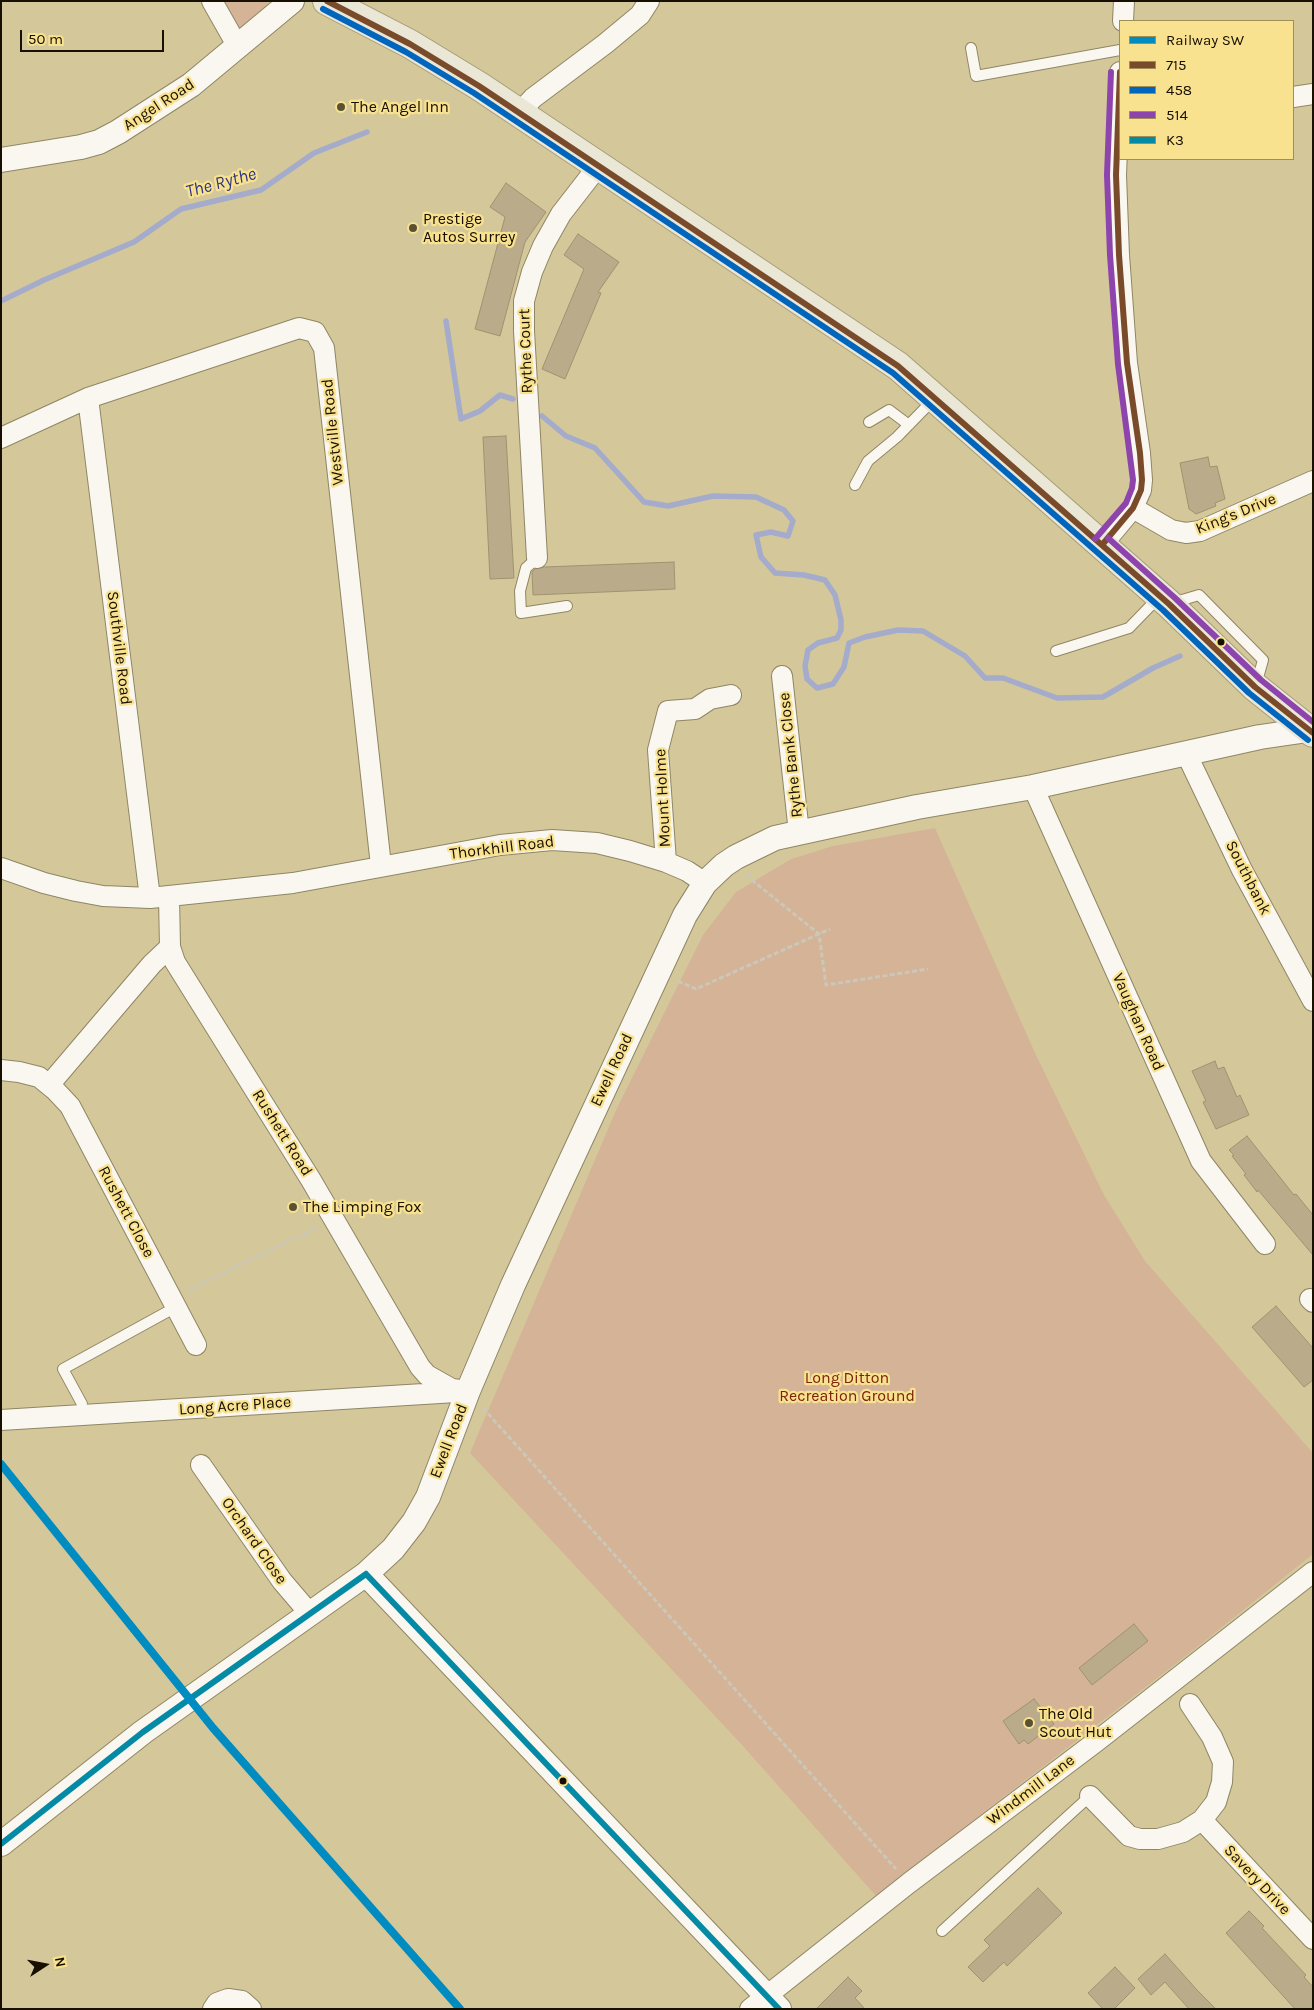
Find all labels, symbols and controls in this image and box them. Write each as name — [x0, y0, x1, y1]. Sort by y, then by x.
scale bar — [22, 20, 166, 52]
legend — [1119, 20, 1294, 160]
text: 50 m — [28, 30, 63, 48]
text: Railway SW — [1166, 31, 1244, 49]
text: 715 — [1166, 56, 1186, 74]
street label: Angel Road — [120, 75, 198, 135]
text: 458 — [1166, 81, 1192, 99]
place label: The Angel Inn — [351, 97, 449, 117]
marker: The Angel Inn — [335, 101, 347, 113]
text: 514 — [1166, 106, 1188, 124]
text: K3 — [1166, 131, 1184, 149]
water label: The Rythe — [183, 163, 259, 203]
place label: Prestige Autos Surrey — [423, 209, 515, 247]
marker: Prestige Autos Surrey — [407, 222, 419, 234]
street label: Rythe Court — [515, 308, 537, 394]
street label: Westville Road — [318, 378, 348, 486]
street label: King's Drive — [1193, 489, 1279, 539]
street label: Southville Road — [103, 590, 135, 706]
unlabelled marker — [1216, 637, 1226, 647]
street label: Rythe Bank Close — [775, 691, 807, 819]
street label: Mount Holme — [651, 748, 675, 848]
street label: Thorkhill Road — [449, 832, 555, 864]
street label: Southbank — [1221, 838, 1275, 918]
street label: Vaughan Road — [1108, 970, 1168, 1074]
street label: Ewell Road — [587, 1030, 637, 1110]
street label: Rushett Road — [248, 1086, 316, 1180]
street label: Rushett Close — [94, 1163, 158, 1261]
place label: The Limping Fox — [303, 1197, 421, 1217]
marker: The Limping Fox — [287, 1201, 299, 1213]
park label: Long Ditton Recreation Ground — [779, 1368, 915, 1406]
street label: Long Acre Place — [178, 1392, 292, 1420]
street label: Ewell Road — [426, 1401, 472, 1481]
street label: Orchard Close — [217, 1494, 291, 1588]
place label: The Old Scout Hut — [1039, 1704, 1112, 1742]
marker: The Old Scout Hut — [1023, 1717, 1035, 1729]
street label: Windmill Lane — [983, 1751, 1079, 1829]
unlabelled marker — [558, 1776, 568, 1786]
street label: Savery Drive — [1220, 1841, 1294, 1919]
north arrow — [20, 1940, 70, 1990]
text: N — [51, 1955, 70, 1969]

